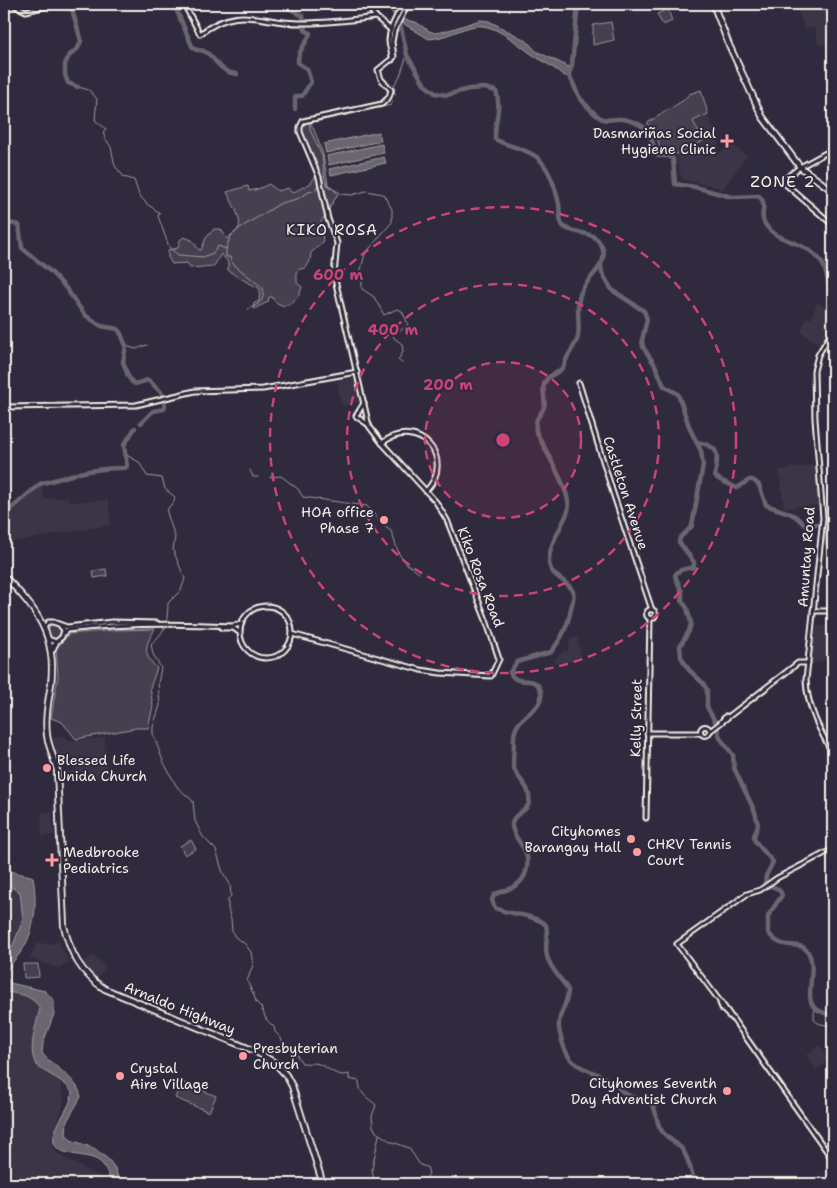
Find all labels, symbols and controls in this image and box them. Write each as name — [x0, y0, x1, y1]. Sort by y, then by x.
place label: Dasmariñas Social Hygiene Clinic — [593, 124, 717, 158]
marker: Dasmariñas Social Hygiene Clinic — [720, 134, 734, 148]
district label: ZONE 2 — [750, 171, 816, 192]
district label: KIKO ROSA — [286, 220, 378, 240]
text: 600 m — [313, 265, 363, 285]
text: 400 m — [368, 320, 418, 340]
text: 200 m — [423, 375, 473, 395]
centre of rings — [494, 431, 512, 449]
street label: Castleton Avenue — [599, 434, 653, 552]
place label: HOA office Phase 7 — [301, 503, 374, 537]
street label: Amuntay Road — [794, 506, 818, 608]
marker: HOA office Phase 7 — [378, 514, 390, 526]
street label: Kiko Rosa Road — [454, 524, 508, 630]
street label: Kelly Street — [626, 679, 646, 757]
place label: Blessed Life Unida Church — [57, 751, 147, 785]
marker: Blessed Life Unida Church — [41, 762, 53, 774]
place label: Cityhomes Barangay Hall — [525, 822, 622, 856]
marker: Cityhomes Barangay Hall — [625, 833, 637, 845]
place label: CHRV Tennis Court — [647, 835, 732, 869]
place label: Medbrooke Pediatrics — [63, 843, 139, 877]
marker: CHRV Tennis Court — [631, 846, 643, 858]
marker: Medbrooke Pediatrics — [45, 853, 59, 867]
street label: Arnaldo Highway — [122, 977, 238, 1039]
place label: Presbyterian Church — [253, 1039, 338, 1073]
marker: Presbyterian Church — [237, 1050, 249, 1062]
place label: Crystal Aire Village — [130, 1059, 209, 1093]
marker: Crystal Aire Village — [114, 1070, 126, 1082]
place label: Cityhomes Seventh Day Adventist Church — [571, 1074, 717, 1108]
marker: Cityhomes Seventh Day Adventist Church — [721, 1085, 733, 1097]

